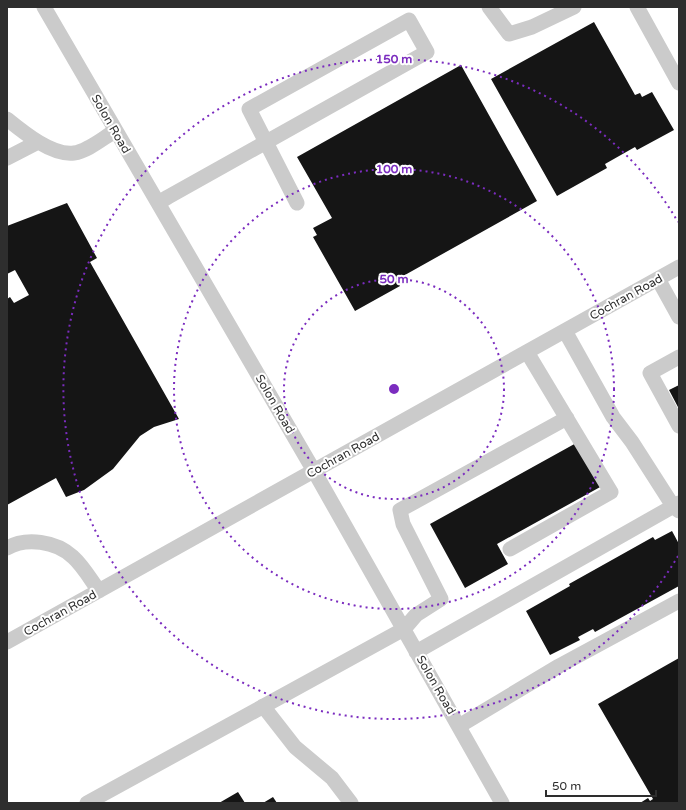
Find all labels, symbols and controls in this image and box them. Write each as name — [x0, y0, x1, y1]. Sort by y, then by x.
text: 150 m — [376, 52, 412, 66]
street label: Solon Road — [89, 92, 133, 156]
text: 100 m — [376, 162, 412, 176]
street label: Cochran Road — [587, 271, 665, 323]
text: 50 m — [379, 272, 409, 286]
street label: Solon Road — [253, 372, 297, 436]
centre of rings — [387, 382, 401, 396]
street label: Cochran Road — [304, 429, 382, 481]
street label: Cochran Road — [21, 587, 99, 639]
street label: Solon Road — [414, 653, 458, 717]
scale bar — [546, 772, 656, 798]
text: 50 m — [552, 779, 581, 793]

